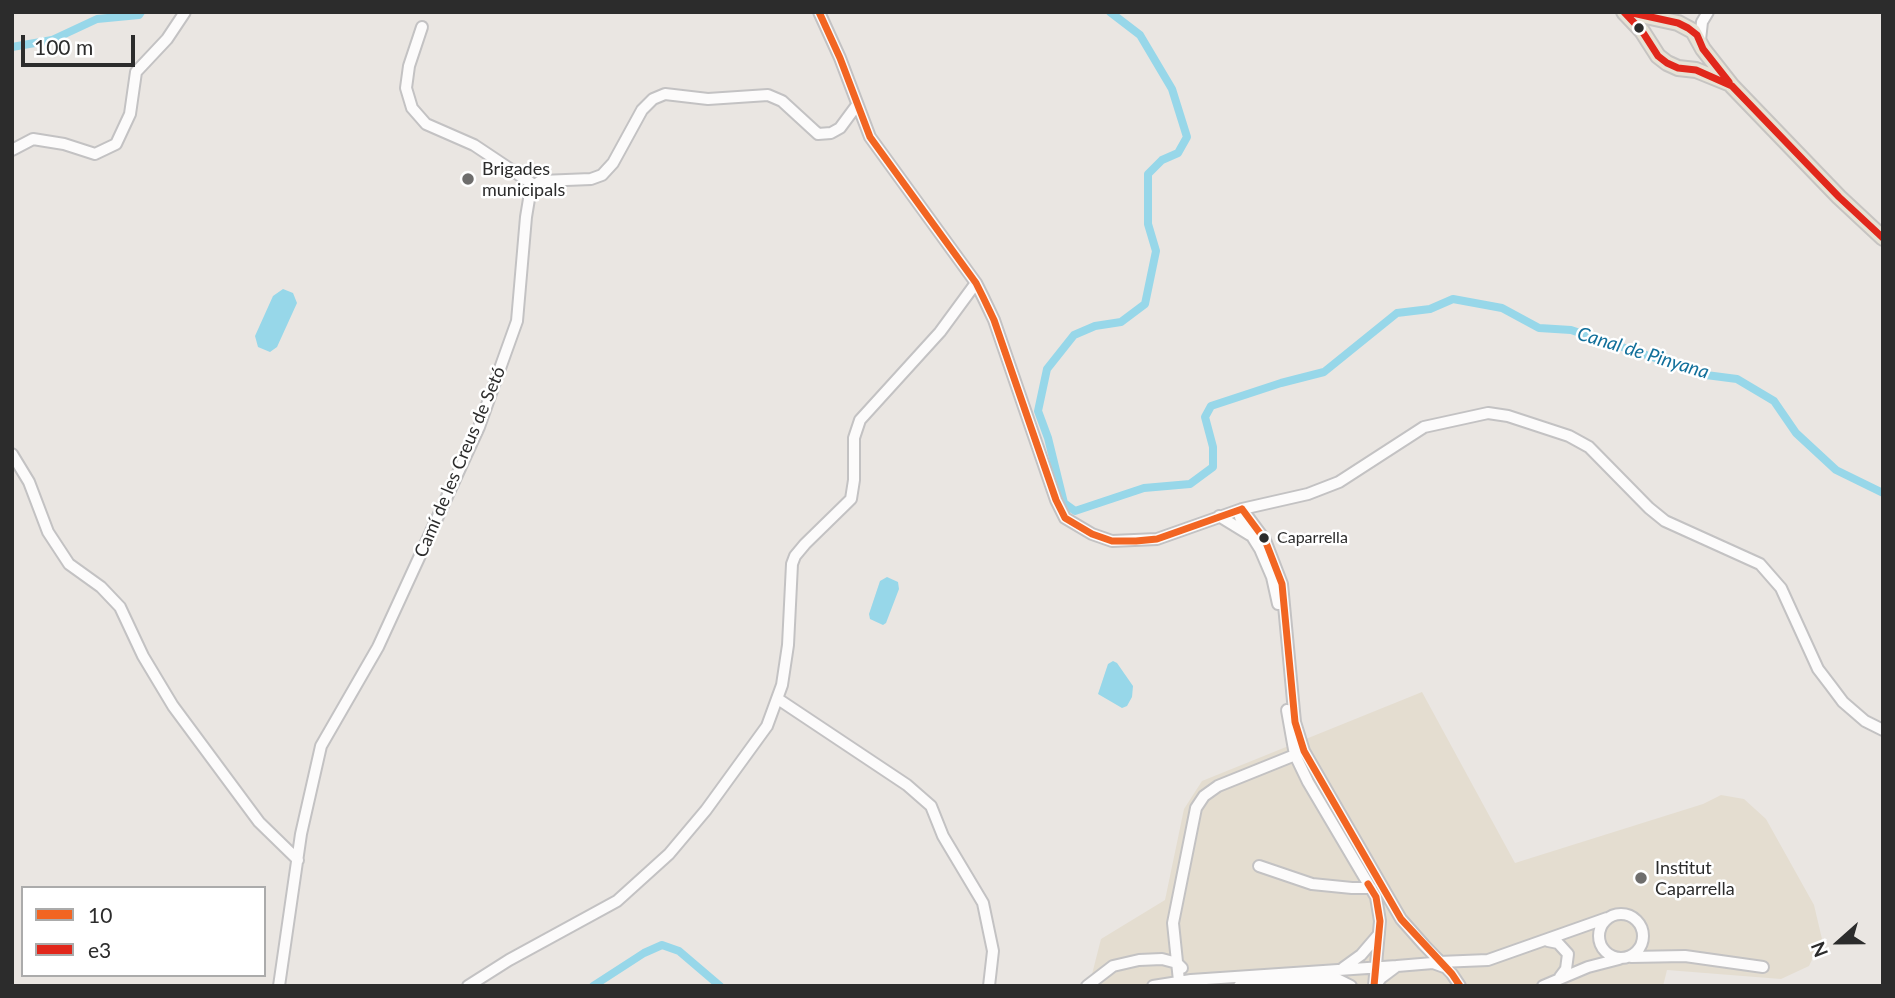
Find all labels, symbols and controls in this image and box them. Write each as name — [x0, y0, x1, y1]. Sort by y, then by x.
scale bar — [24, 21, 138, 65]
unlabelled marker — [1632, 21, 1646, 35]
text: 100 m — [34, 34, 93, 59]
place label: Brigades municipals — [482, 158, 565, 200]
marker: Brigades municipals — [460, 171, 476, 187]
water label: Canal de Pinyana — [1574, 322, 1712, 384]
street label: Camí de les Creus de Setó — [410, 363, 510, 561]
place label: Caparrella — [1277, 528, 1348, 548]
marker: Caparrella — [1257, 531, 1271, 545]
place label: Institut Caparrella — [1655, 857, 1735, 900]
marker: Institut Caparrella — [1633, 870, 1649, 886]
legend — [21, 886, 266, 977]
text: 10 — [88, 902, 112, 927]
north arrow — [1804, 907, 1874, 977]
text: e3 — [88, 937, 111, 962]
text: N — [1806, 939, 1832, 961]

